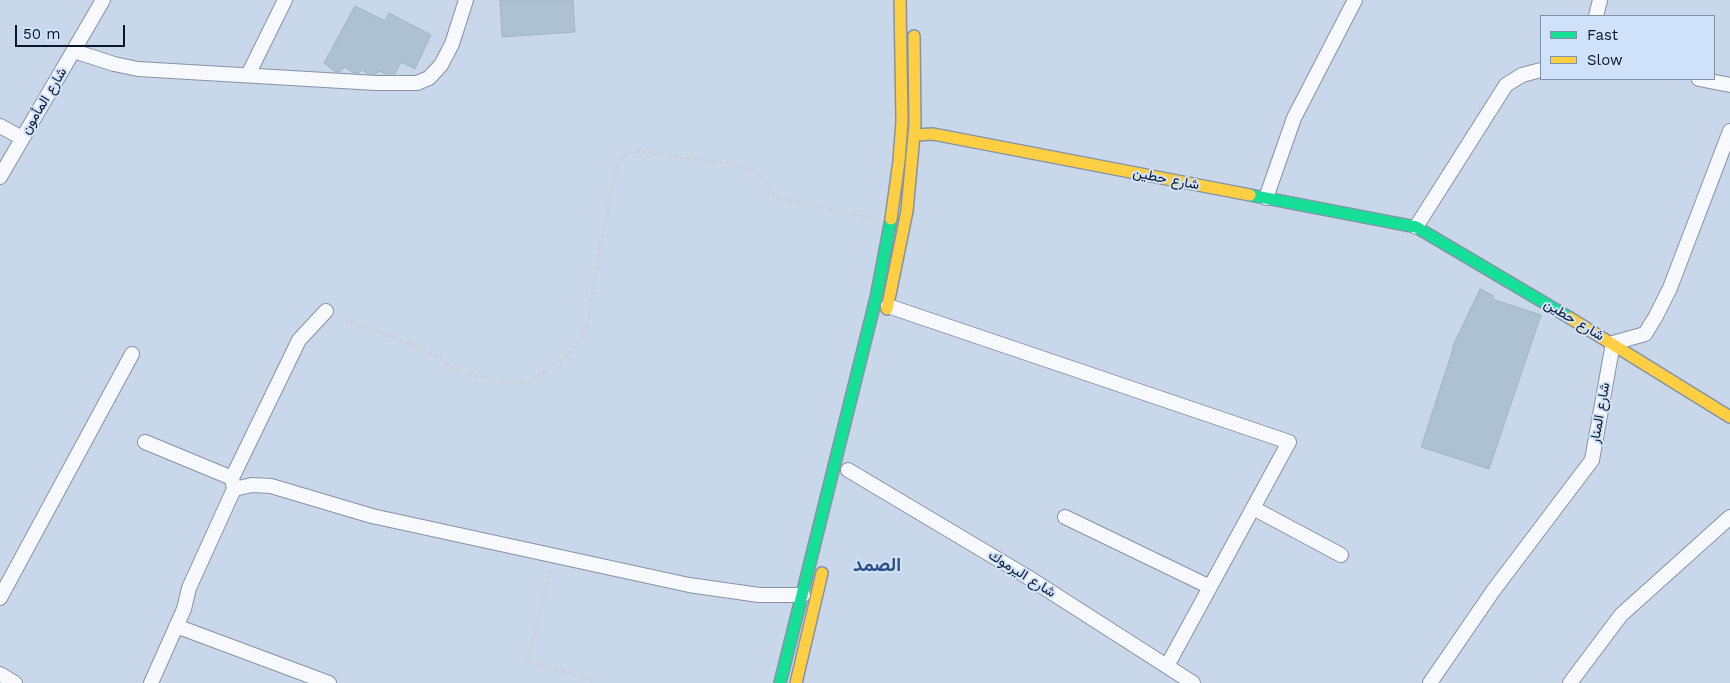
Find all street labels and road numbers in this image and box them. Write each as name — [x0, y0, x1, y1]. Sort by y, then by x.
street label: شارع المأمون — [17, 65, 71, 137]
street label: شارع حطين — [1131, 164, 1201, 194]
street label: شارع حطين — [1541, 295, 1607, 345]
street label: شارع المنار — [1586, 381, 1614, 445]
street label: شارع اليرموك — [985, 547, 1059, 601]

